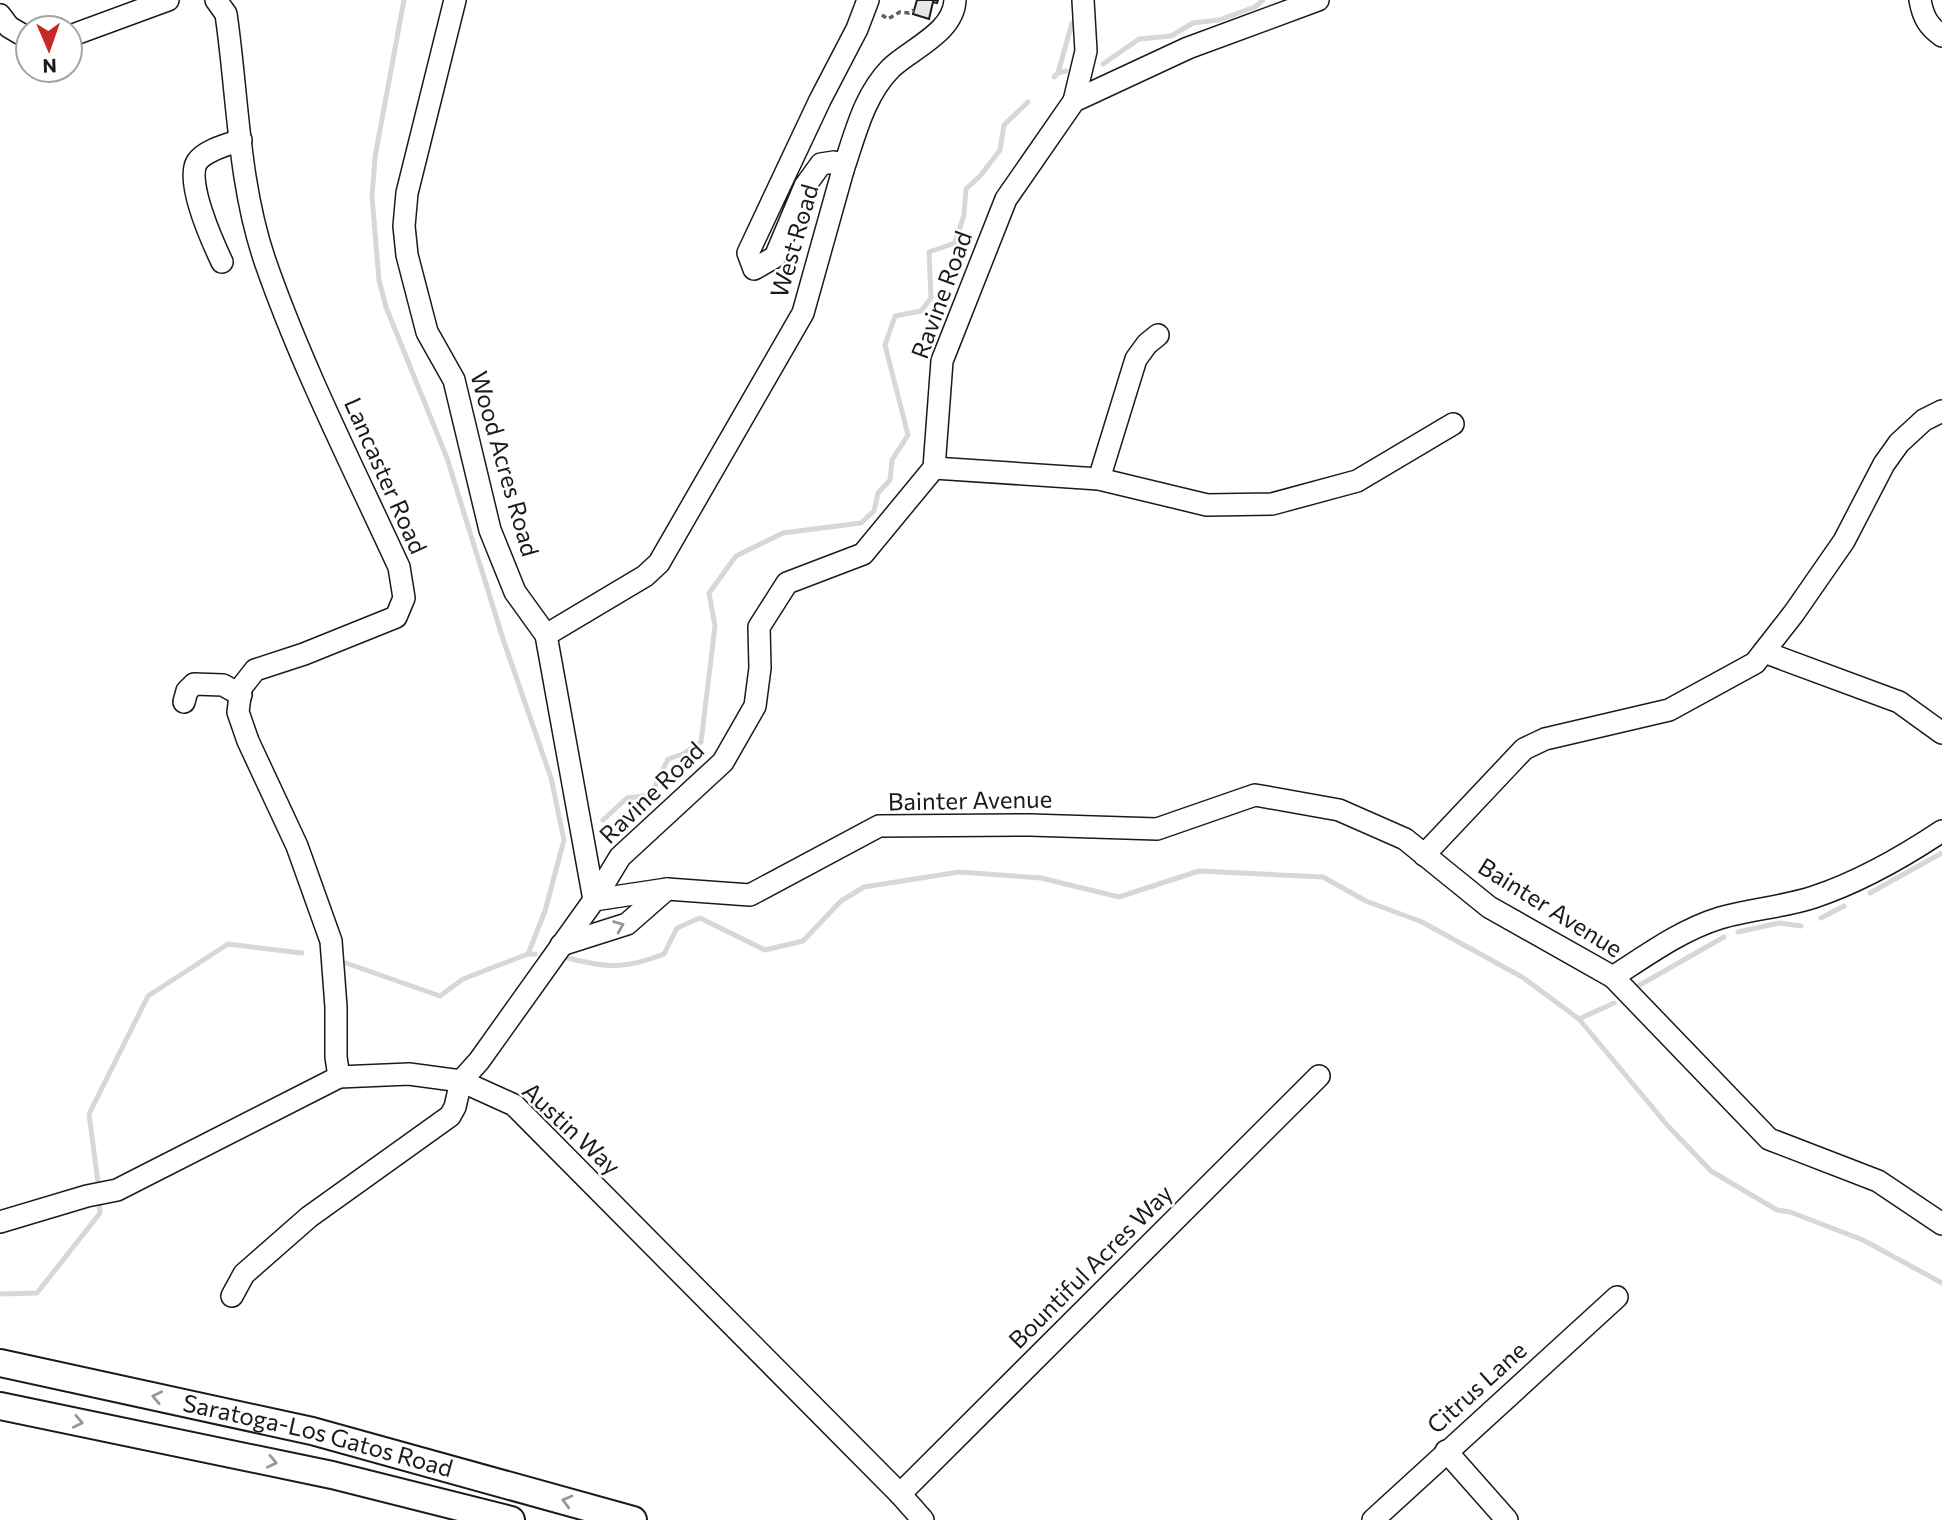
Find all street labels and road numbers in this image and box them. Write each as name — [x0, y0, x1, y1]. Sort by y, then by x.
street label: West Road — [764, 180, 824, 301]
street label: Ravine Road — [904, 227, 977, 362]
street label: Wood Acres Road — [465, 368, 546, 559]
street label: Lancaster Road — [339, 393, 434, 558]
street label: Ravine Road — [593, 735, 709, 849]
street label: Bainter Avenue — [887, 784, 1052, 815]
street label: Bainter Avenue — [1473, 851, 1628, 963]
street label: Austin Way — [517, 1075, 627, 1180]
street label: Bountiful Acres Way — [1002, 1178, 1178, 1354]
street label: Citrus Lane — [1420, 1335, 1532, 1439]
street label: Saratoga-Los Gatos Road — [180, 1387, 456, 1482]

